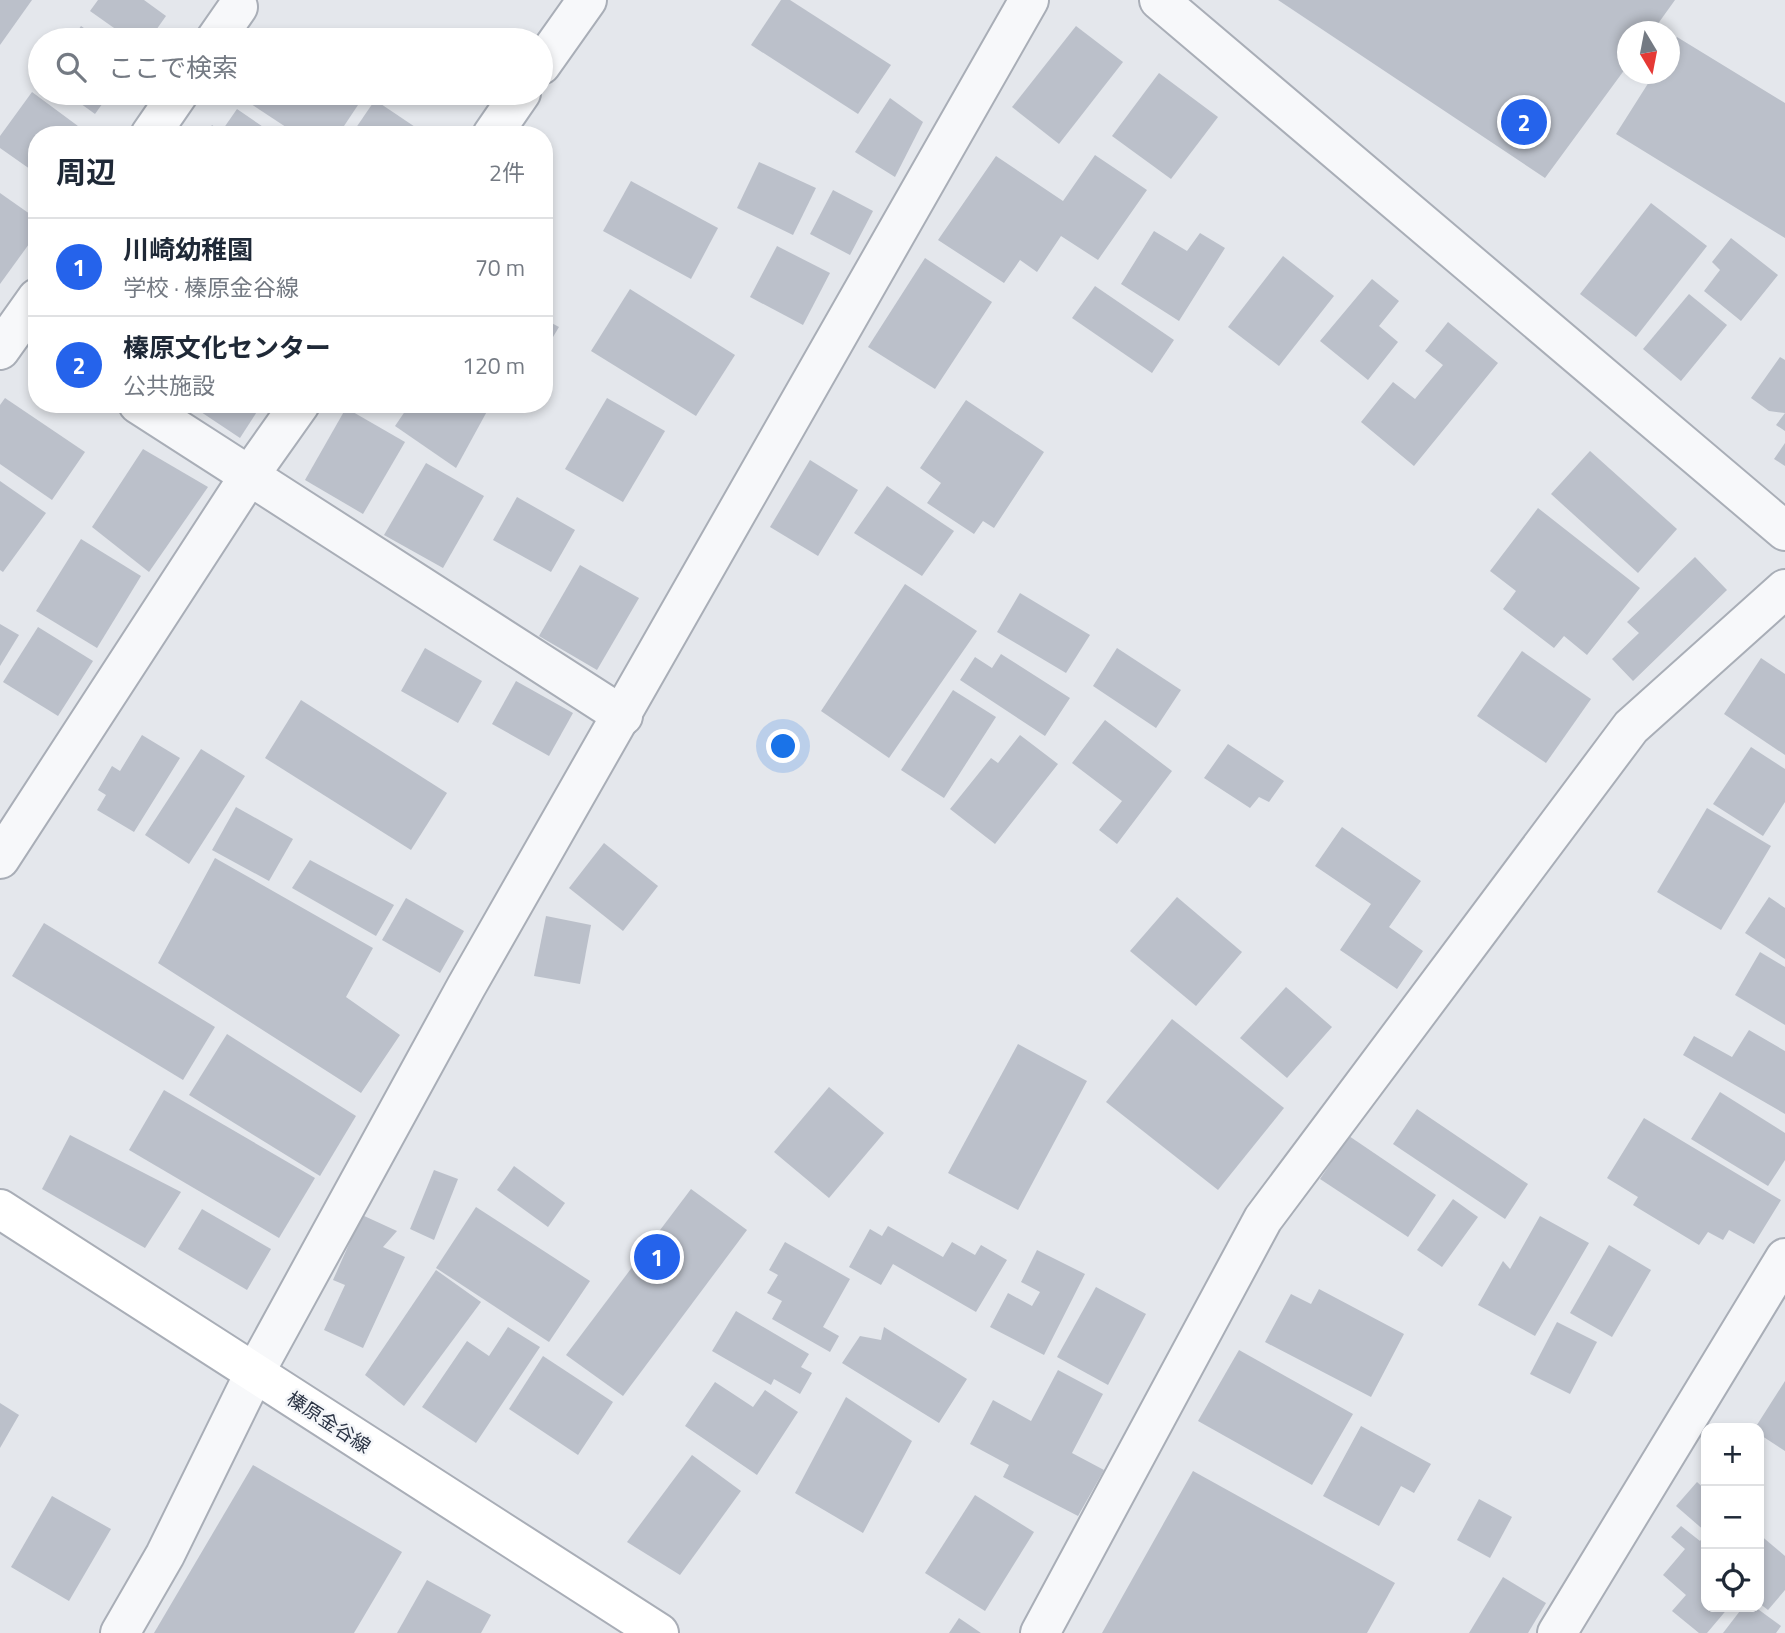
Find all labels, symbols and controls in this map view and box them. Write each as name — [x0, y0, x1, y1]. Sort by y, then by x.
north arrow — [1617, 21, 1680, 84]
search box — [28, 28, 553, 105]
icon: search — [52, 48, 90, 86]
text: ここで検索 — [108, 48, 238, 87]
pin: 2 — [1501, 96, 1547, 148]
text: 周辺 — [56, 149, 116, 195]
text: 2件 — [489, 155, 525, 190]
text: 川崎幼稚園 — [123, 230, 253, 269]
text: 1 — [73, 250, 85, 285]
text: 70 m — [475, 250, 525, 285]
text: 学校 · 榛原金谷線 — [123, 270, 299, 305]
text: 榛原文化センター — [123, 328, 331, 367]
text: 2 — [73, 348, 85, 383]
text: 120 m — [462, 348, 525, 383]
text: 公共施設 — [123, 368, 215, 403]
your location — [766, 729, 800, 763]
pin: 1 — [634, 1231, 680, 1283]
street label: 榛原金谷線 — [282, 1384, 377, 1460]
map controls — [1701, 1423, 1764, 1612]
button: + — [1701, 1423, 1764, 1486]
button: − — [1701, 1486, 1764, 1549]
button: locate — [1701, 1549, 1764, 1612]

